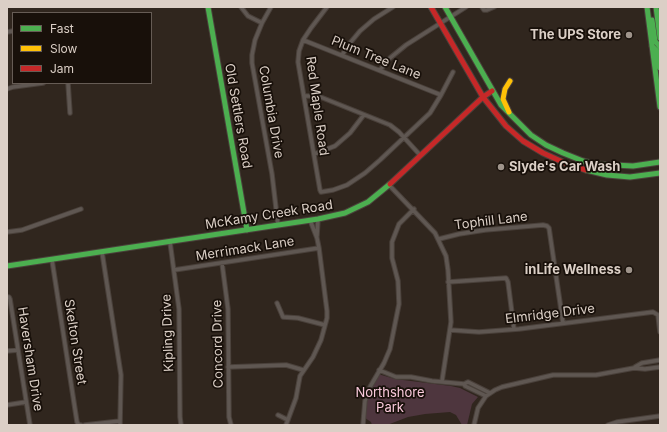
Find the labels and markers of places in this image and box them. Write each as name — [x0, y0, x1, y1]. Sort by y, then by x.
place label: The UPS Store — [530, 27, 621, 43]
marker: The UPS Store — [624, 30, 634, 40]
place label: Slyde's Car Wash — [509, 159, 620, 175]
marker: Slyde's Car Wash — [496, 162, 506, 172]
place label: inLife Wellness — [525, 262, 621, 278]
marker: inLife Wellness — [624, 265, 634, 275]

